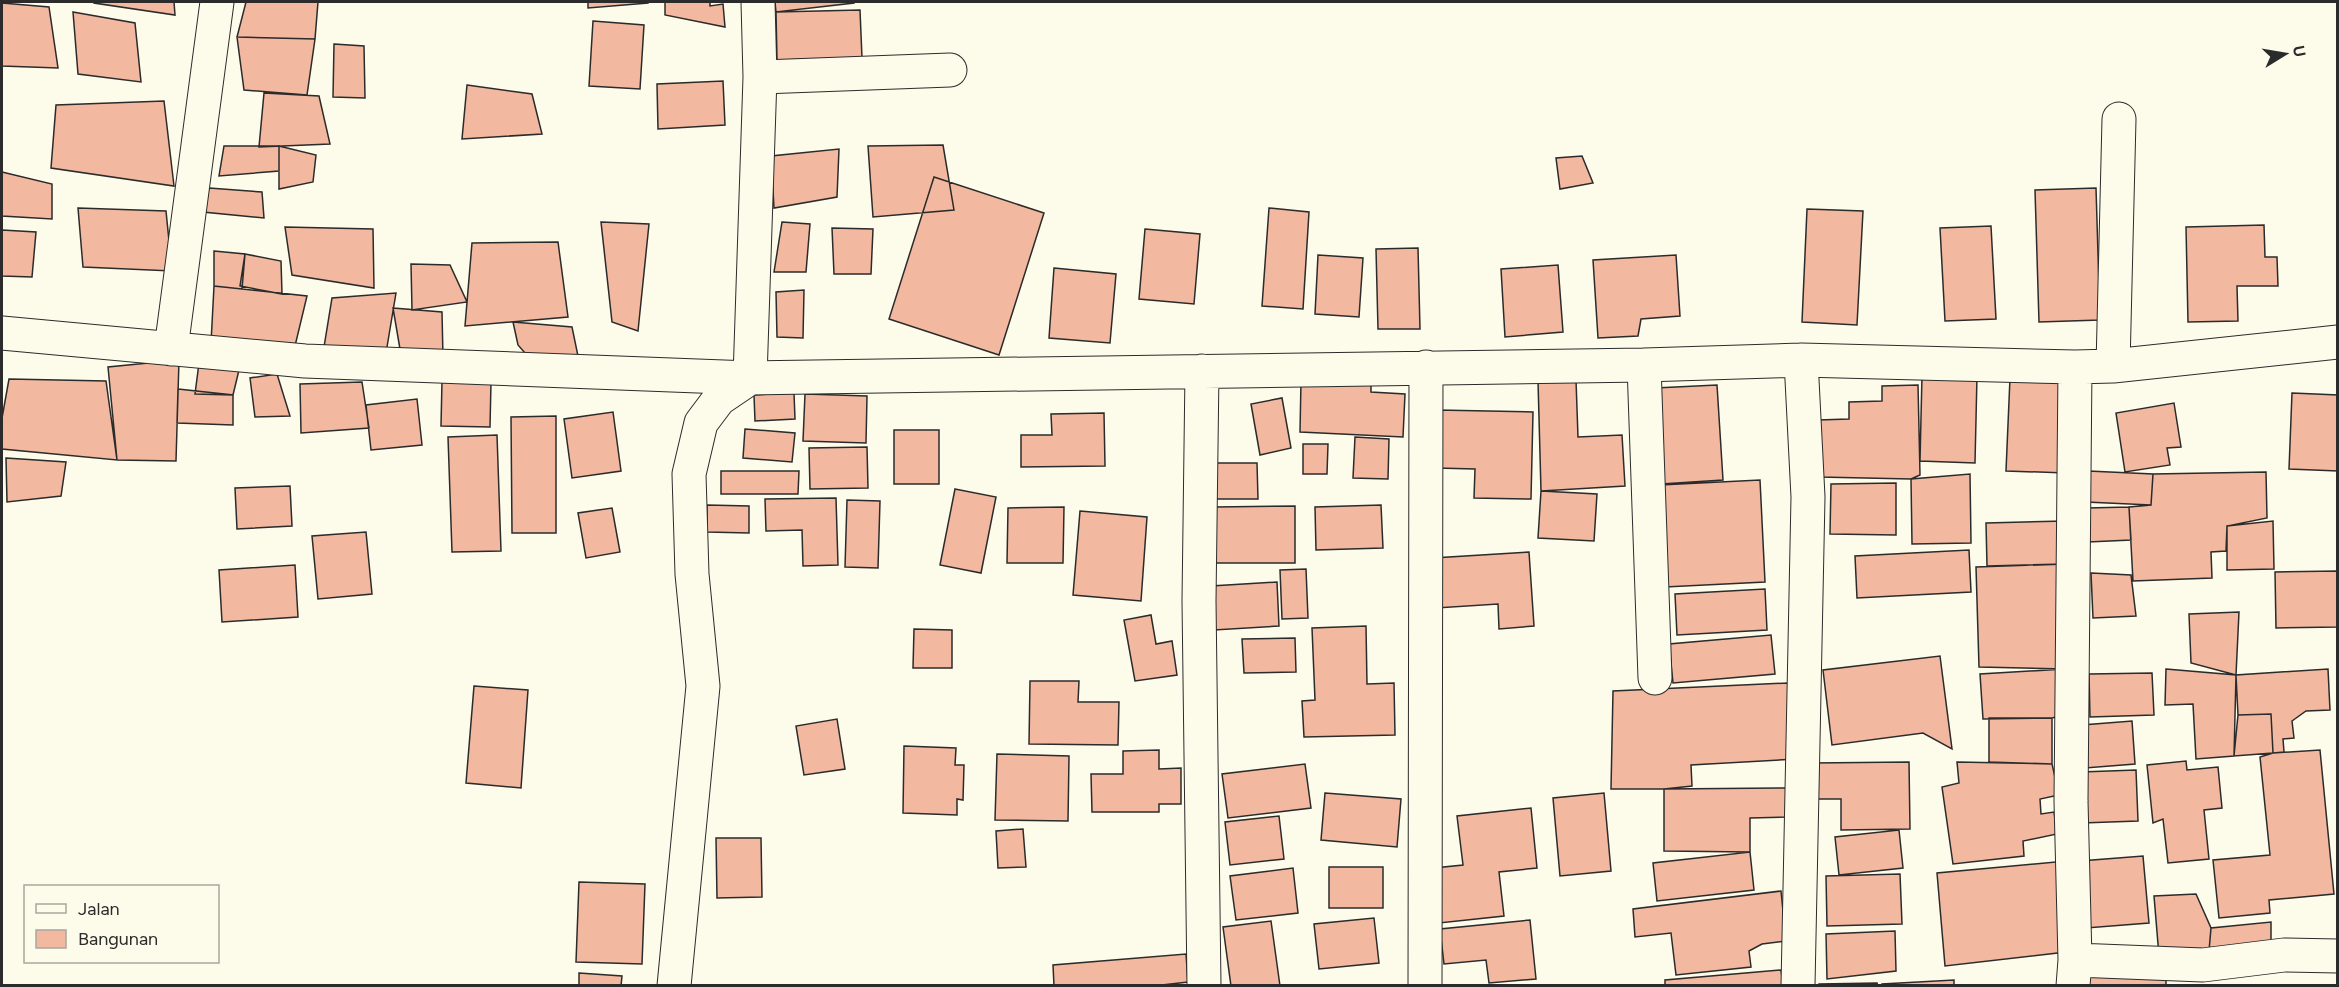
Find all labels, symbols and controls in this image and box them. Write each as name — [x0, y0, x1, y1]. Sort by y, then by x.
north arrow — [2255, 24, 2315, 84]
text: U — [2289, 44, 2310, 59]
legend — [24, 885, 219, 963]
text: Jalan — [78, 898, 120, 920]
text: Bangunan — [78, 928, 158, 950]

